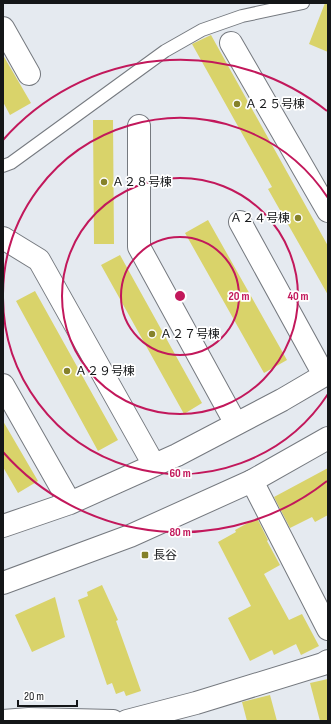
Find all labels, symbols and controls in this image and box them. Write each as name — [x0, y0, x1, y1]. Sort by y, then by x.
place label: Ａ２５号棟 — [245, 97, 305, 112]
marker: Ａ２５号棟 — [232, 99, 242, 109]
place label: Ａ２８号棟 — [112, 175, 172, 190]
marker: Ａ２８号棟 — [99, 177, 109, 187]
place label: Ａ２４号棟 — [230, 211, 290, 226]
marker: Ａ２４号棟 — [293, 213, 303, 223]
centre of rings — [173, 289, 187, 303]
text: 20 m — [229, 289, 249, 304]
text: 40 m — [287, 289, 309, 304]
place label: Ａ２７号棟 — [160, 327, 220, 342]
marker: Ａ２７号棟 — [147, 329, 157, 339]
place label: Ａ２９号棟 — [75, 364, 135, 379]
marker: Ａ２９号棟 — [62, 366, 72, 376]
text: 60 m — [169, 466, 191, 481]
text: 80 m — [169, 525, 191, 540]
place label: 長谷 — [153, 548, 177, 563]
marker: 長谷 — [140, 550, 150, 560]
scale bar — [18, 682, 77, 708]
text: 20 m — [24, 689, 44, 704]

